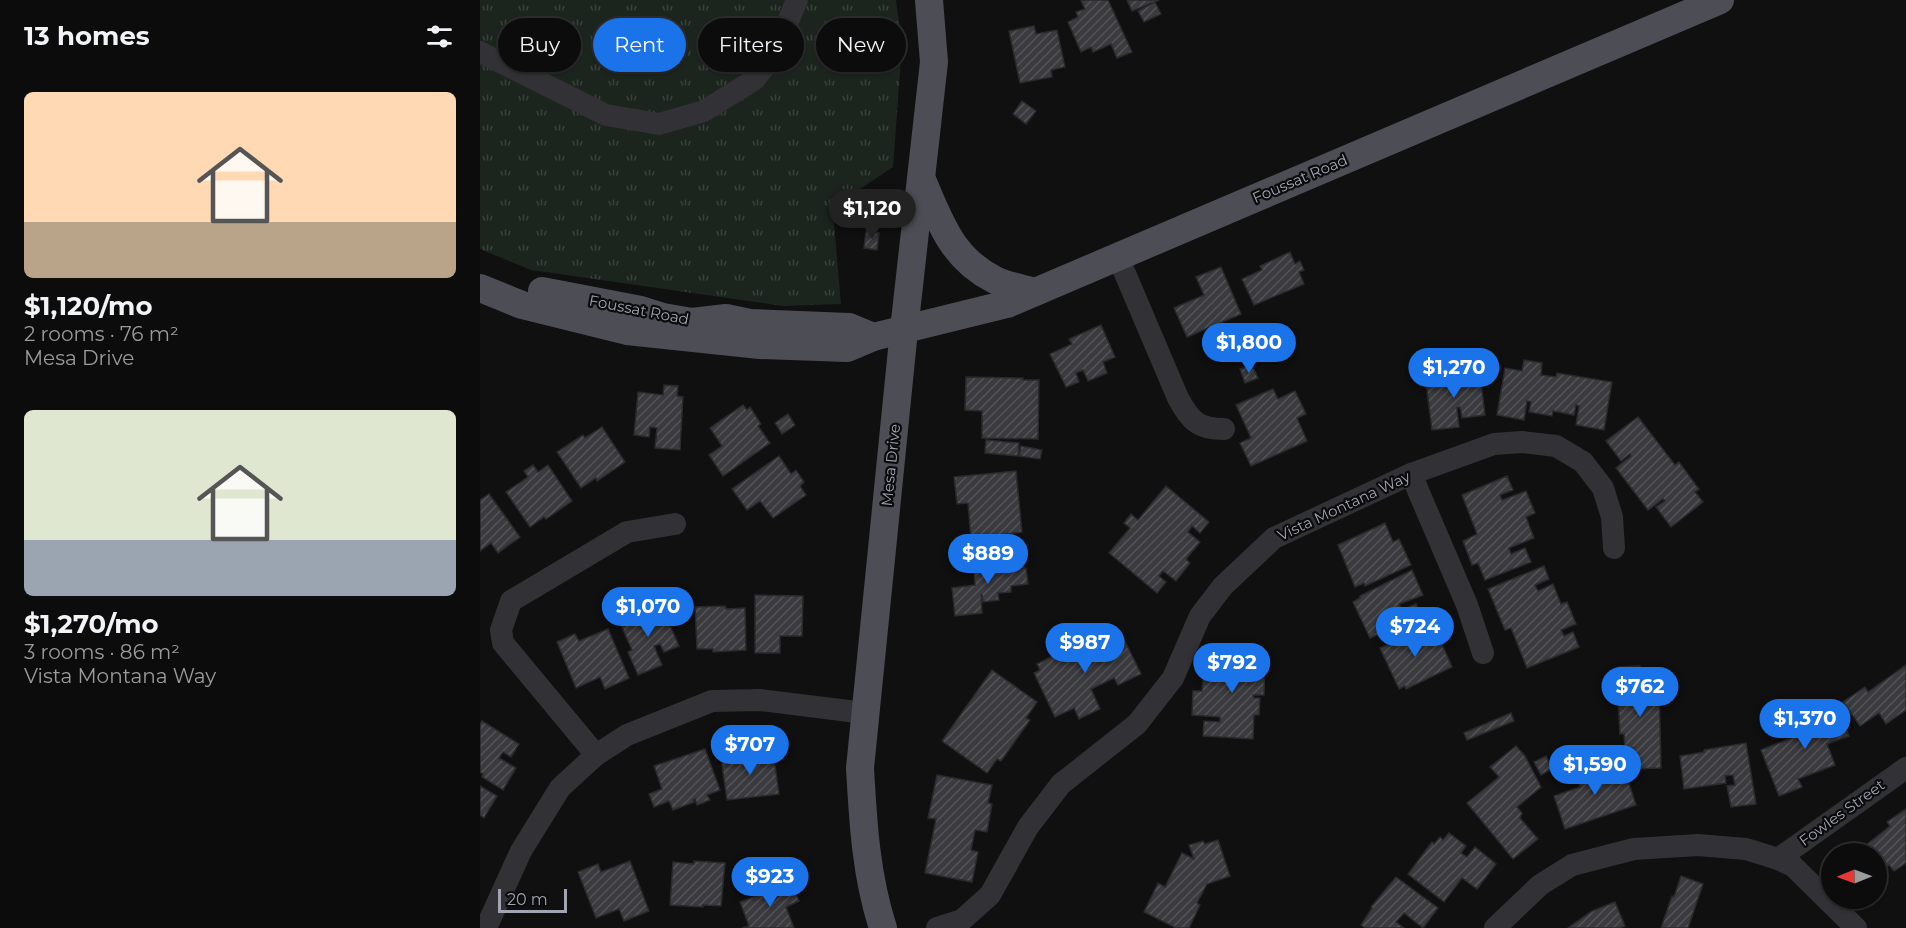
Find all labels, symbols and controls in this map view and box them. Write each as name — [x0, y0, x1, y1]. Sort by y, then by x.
chip: Buy — [498, 18, 581, 72]
chip: Rent — [593, 18, 686, 72]
chip: Filters — [698, 18, 804, 72]
chip: New — [816, 18, 906, 72]
text: 13 homes — [24, 20, 150, 52]
icon: filters — [423, 20, 456, 53]
icon: home — [186, 131, 294, 239]
street label: Foussat Road — [1249, 150, 1350, 207]
pin: $1,120 — [823, 189, 921, 240]
text: $1,120 — [843, 196, 901, 220]
text: $1,120/mo — [24, 290, 153, 322]
street label: Foussat Road — [587, 291, 691, 329]
text: 2 rooms · 76 m² — [24, 322, 179, 346]
pin: $1,800 — [1200, 323, 1298, 374]
text: $1,800 — [1216, 330, 1282, 354]
text: Mesa Drive — [24, 346, 134, 370]
pin: $1,270 — [1405, 348, 1503, 399]
text: $1,270 — [1422, 355, 1486, 379]
street label: Mesa Drive — [877, 423, 904, 507]
icon: home — [186, 449, 294, 557]
street label: Vista Montana Way — [1274, 466, 1414, 545]
pin: $889 — [952, 534, 1024, 585]
text: $889 — [962, 541, 1014, 565]
pin: $1,070 — [599, 587, 697, 638]
text: $1,070 — [616, 594, 680, 618]
pin: $724 — [1379, 607, 1451, 658]
text: $1,270/mo — [24, 608, 159, 640]
text: $724 — [1390, 614, 1440, 638]
pin: $987 — [1049, 623, 1121, 674]
text: $987 — [1060, 630, 1110, 654]
text: 3 rooms · 86 m² — [24, 640, 180, 664]
pin: $792 — [1196, 643, 1268, 694]
text: $792 — [1207, 650, 1257, 674]
text: Vista Montana Way — [24, 664, 216, 688]
pin: $762 — [1604, 667, 1676, 718]
text: $762 — [1615, 674, 1665, 698]
pin: $1,370 — [1756, 699, 1854, 750]
text: $1,370 — [1773, 706, 1837, 730]
pin: $707 — [714, 725, 786, 776]
text: $707 — [725, 732, 775, 756]
pin: $1,590 — [1546, 745, 1644, 796]
text: $1,590 — [1563, 752, 1627, 776]
street label: Fowles Street — [1795, 775, 1888, 850]
north arrow — [1821, 843, 1887, 909]
map controls — [1821, 843, 1887, 909]
pin: $923 — [734, 857, 806, 908]
text: $923 — [746, 864, 794, 888]
scale bar — [498, 886, 567, 914]
text: 20 m — [507, 890, 548, 909]

